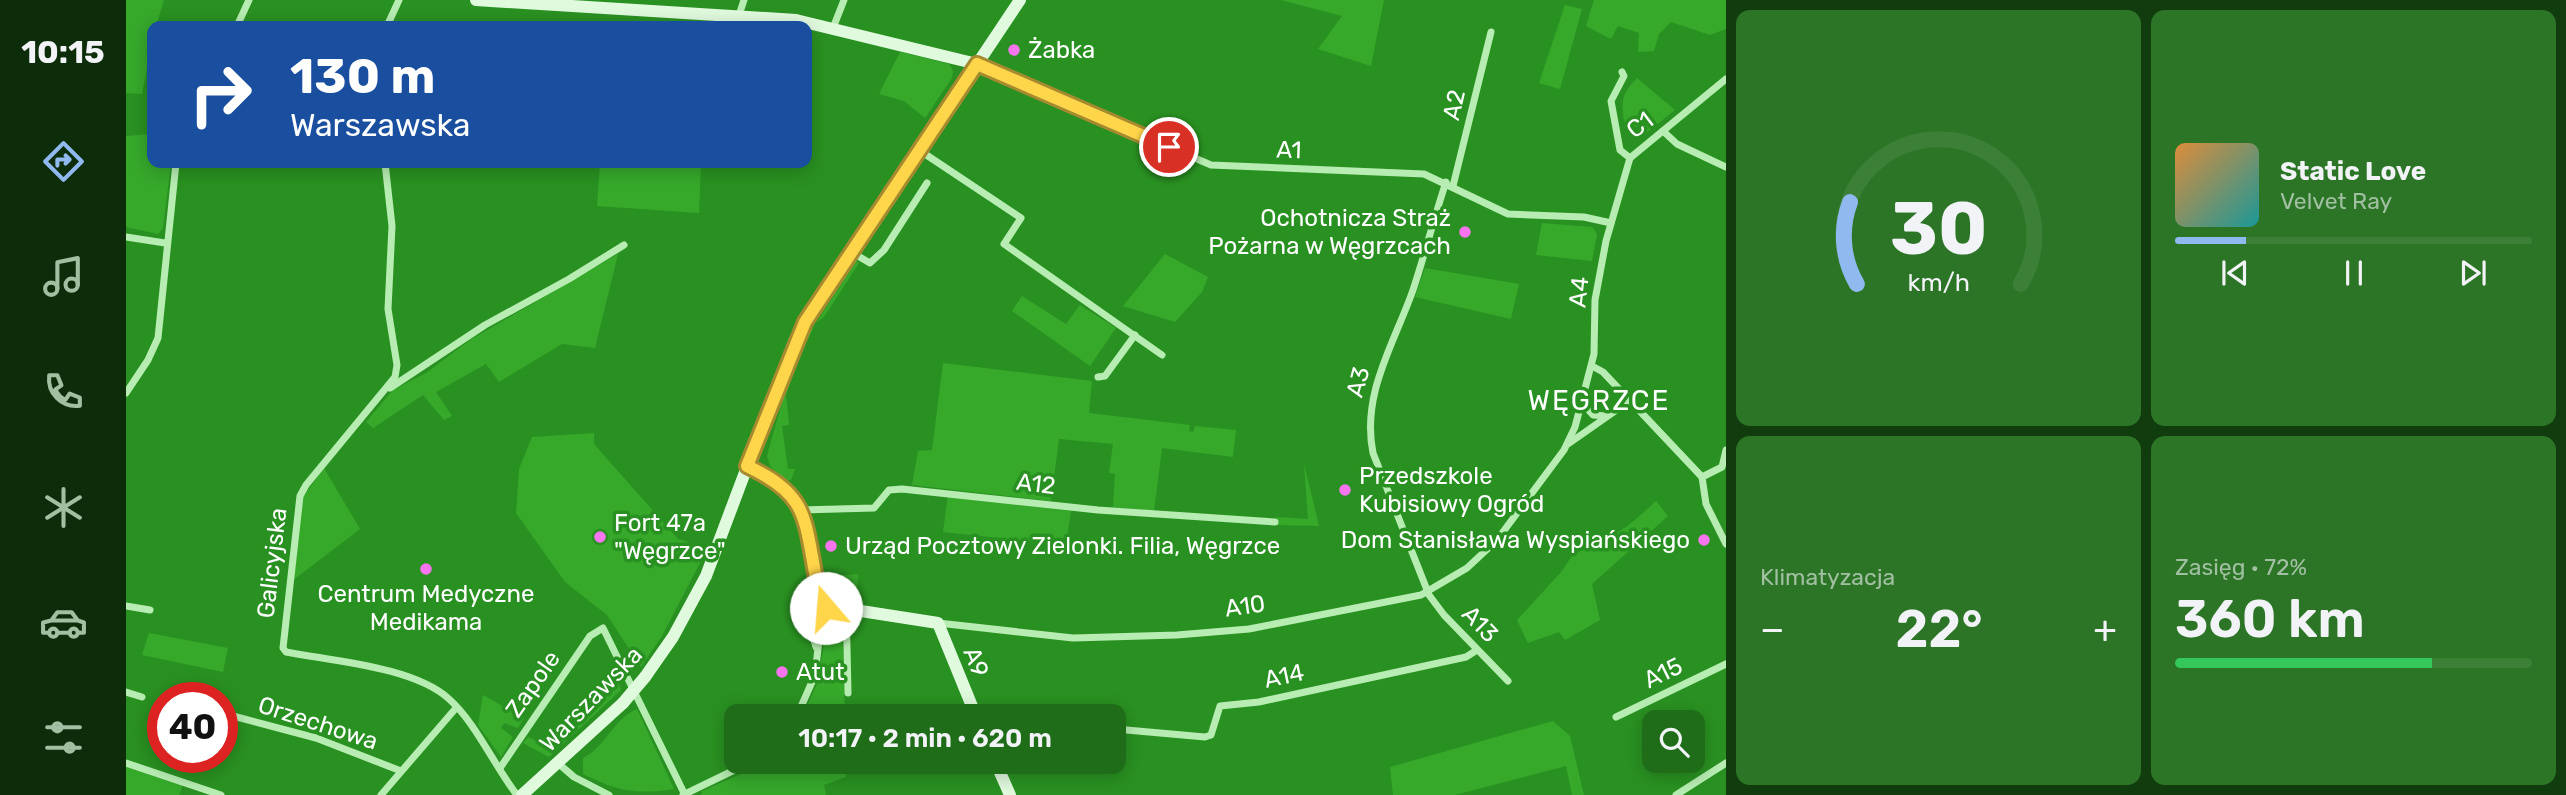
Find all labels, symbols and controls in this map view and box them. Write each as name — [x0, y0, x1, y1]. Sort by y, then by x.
text: 10:15 — [21, 33, 105, 71]
place label: Żabka — [1028, 36, 1095, 64]
marker: Żabka — [1006, 42, 1022, 58]
text: 130 m — [290, 47, 435, 105]
icon: right — [175, 49, 266, 140]
street label: A2 — [1437, 87, 1471, 123]
text: Warszawska — [290, 106, 470, 144]
street label: C1 — [1621, 106, 1659, 144]
pin — [1139, 117, 1199, 177]
icon: arrive — [1150, 128, 1188, 166]
street label: A1 — [1276, 136, 1302, 164]
icon: directions — [39, 137, 88, 186]
text: Static Love — [2280, 156, 2426, 187]
text: 30 — [1890, 186, 1987, 272]
text: Velvet Ray — [2280, 187, 2392, 215]
place label: Ochotnicza Straż Pożarna w Węgrzcach — [1208, 204, 1451, 260]
marker: Ochotnicza Straż Pożarna w Węgrzcach — [1457, 224, 1473, 240]
icon: music — [39, 252, 88, 301]
icon: previous — [2216, 254, 2254, 292]
icon: pause — [2335, 254, 2373, 292]
icon: next — [2454, 254, 2492, 292]
text: km/h — [1907, 268, 1970, 297]
street label: A4 — [1563, 275, 1595, 309]
street label: A3 — [1341, 364, 1375, 400]
icon: phone — [39, 367, 88, 416]
district label: WĘGRZCE — [1528, 384, 1670, 417]
place label: Przedszkole Kubisiowy Ogród — [1359, 462, 1544, 518]
street label: A12 — [1015, 468, 1057, 500]
marker: Przedszkole Kubisiowy Ogród — [1337, 482, 1353, 498]
icon: climate — [39, 483, 88, 532]
street label: Galicyjska — [251, 506, 293, 620]
place label: Fort 47a "Węgrzce" — [614, 509, 726, 565]
place label: Dom Stanisława Wyspiańskiego — [1341, 526, 1690, 554]
marker: Fort 47a "Węgrzce" — [592, 529, 608, 545]
place label: Urząd Pocztowy Zielonki. Filia, Węgrzce — [845, 532, 1280, 560]
marker: Dom Stanisława Wyspiańskiego — [1696, 532, 1712, 548]
marker: Urząd Pocztowy Zielonki. Filia, Węgrzce — [823, 538, 839, 554]
text: Zasięg · 72% — [2175, 553, 2307, 581]
marker: Centrum Medyczne Medikama — [418, 561, 434, 577]
text: Klimatyzacja — [1760, 563, 1895, 591]
position arrow — [789, 571, 863, 645]
place label: Centrum Medyczne Medikama — [317, 580, 535, 636]
text: 360 km — [2175, 588, 2365, 650]
street label: A10 — [1223, 589, 1267, 623]
icon: car — [39, 598, 88, 647]
text: 22° — [1896, 598, 1983, 660]
street label: A13 — [1456, 600, 1504, 648]
text: − — [1760, 606, 1785, 652]
text: + — [2093, 606, 2117, 652]
street label: Warszawska — [534, 641, 648, 757]
street label: A9 — [957, 643, 995, 681]
street label: Zapole — [500, 645, 566, 723]
street label: A15 — [1639, 652, 1687, 694]
place label: Atut — [796, 658, 845, 686]
street label: A14 — [1261, 658, 1307, 694]
marker: Atut — [774, 664, 790, 680]
speed limit sign: 40 — [147, 682, 238, 773]
street label: Orzechowa — [255, 690, 381, 756]
map controls — [1642, 710, 1705, 773]
button: search — [1642, 710, 1705, 773]
icon: filters — [39, 713, 88, 762]
text: 10:17 · 2 min · 620 m — [798, 723, 1052, 754]

